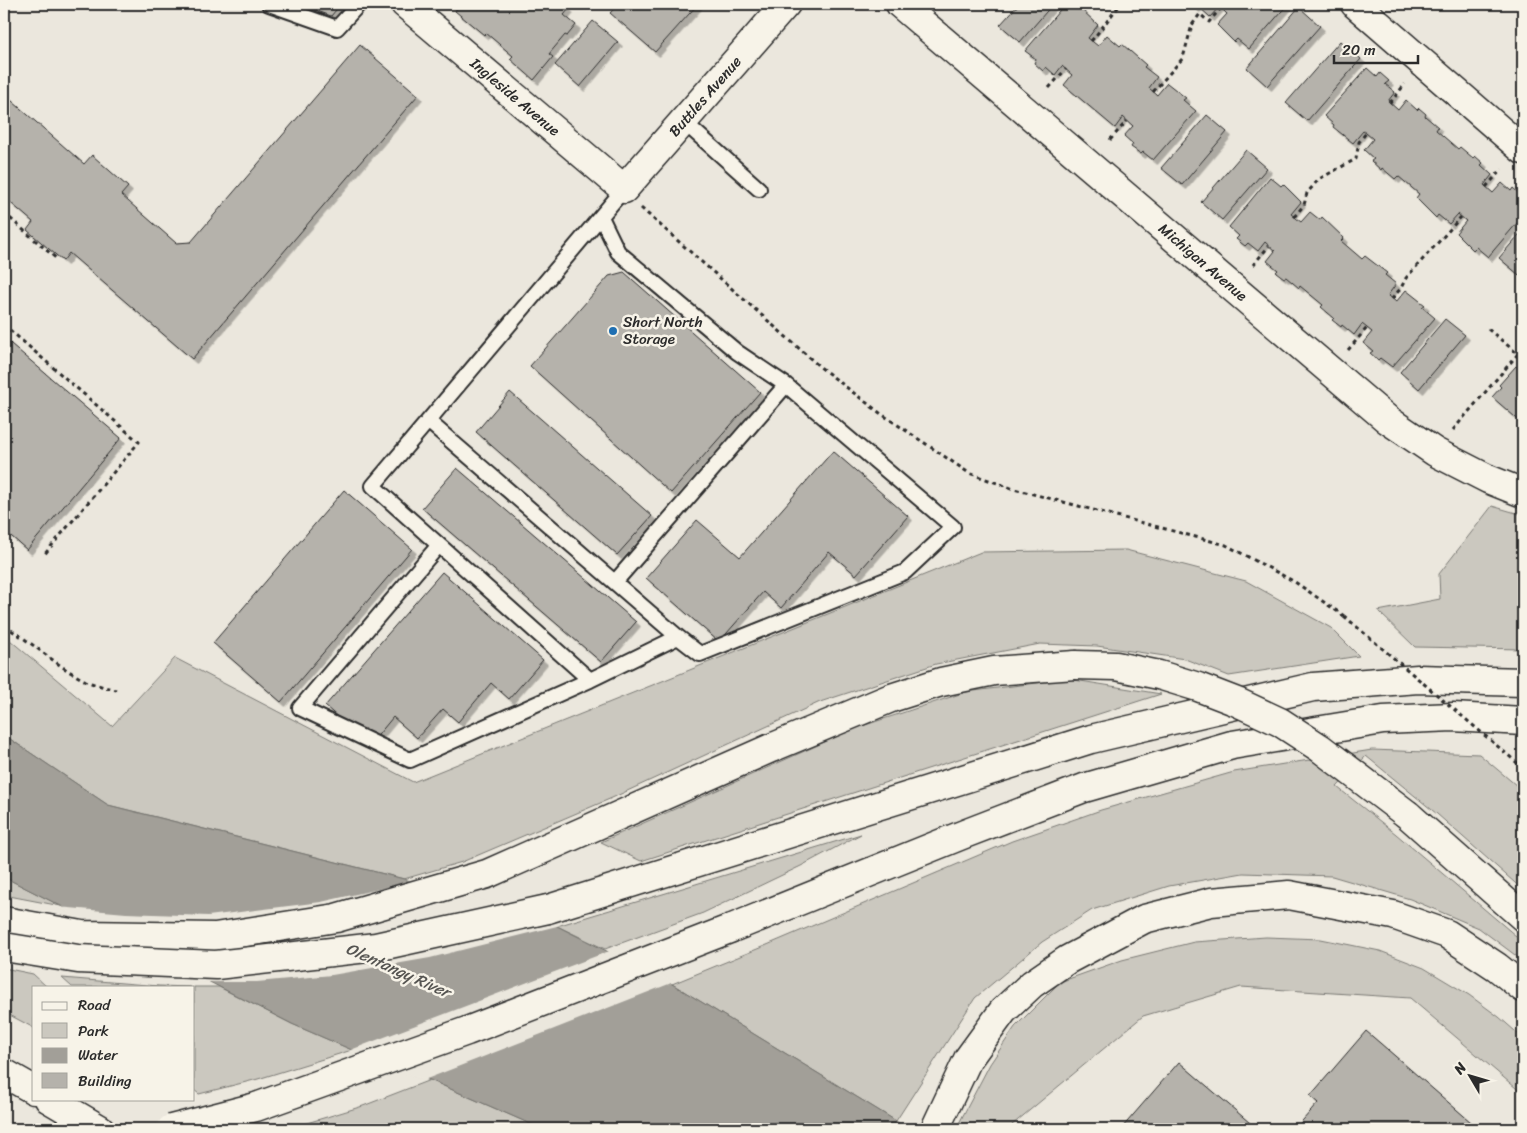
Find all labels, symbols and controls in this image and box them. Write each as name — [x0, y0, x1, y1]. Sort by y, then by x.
scale bar — [1334, 32, 1418, 64]
text: 20 m — [1342, 37, 1376, 63]
street label: Ingleside Avenue — [463, 50, 566, 143]
street label: Buttles Avenue — [662, 50, 748, 143]
street label: Michigan Avenue — [1152, 216, 1254, 308]
place label: Short North Storage — [623, 309, 703, 352]
marker: Short North Storage — [607, 325, 619, 337]
water label: Olentangy River — [341, 934, 458, 1007]
legend — [32, 986, 195, 1100]
text: Road — [78, 992, 111, 1018]
text: Park — [78, 1018, 109, 1044]
text: Water — [78, 1042, 118, 1068]
north arrow — [1444, 1050, 1494, 1100]
text: N — [1447, 1057, 1473, 1081]
text: Building — [78, 1068, 132, 1094]

